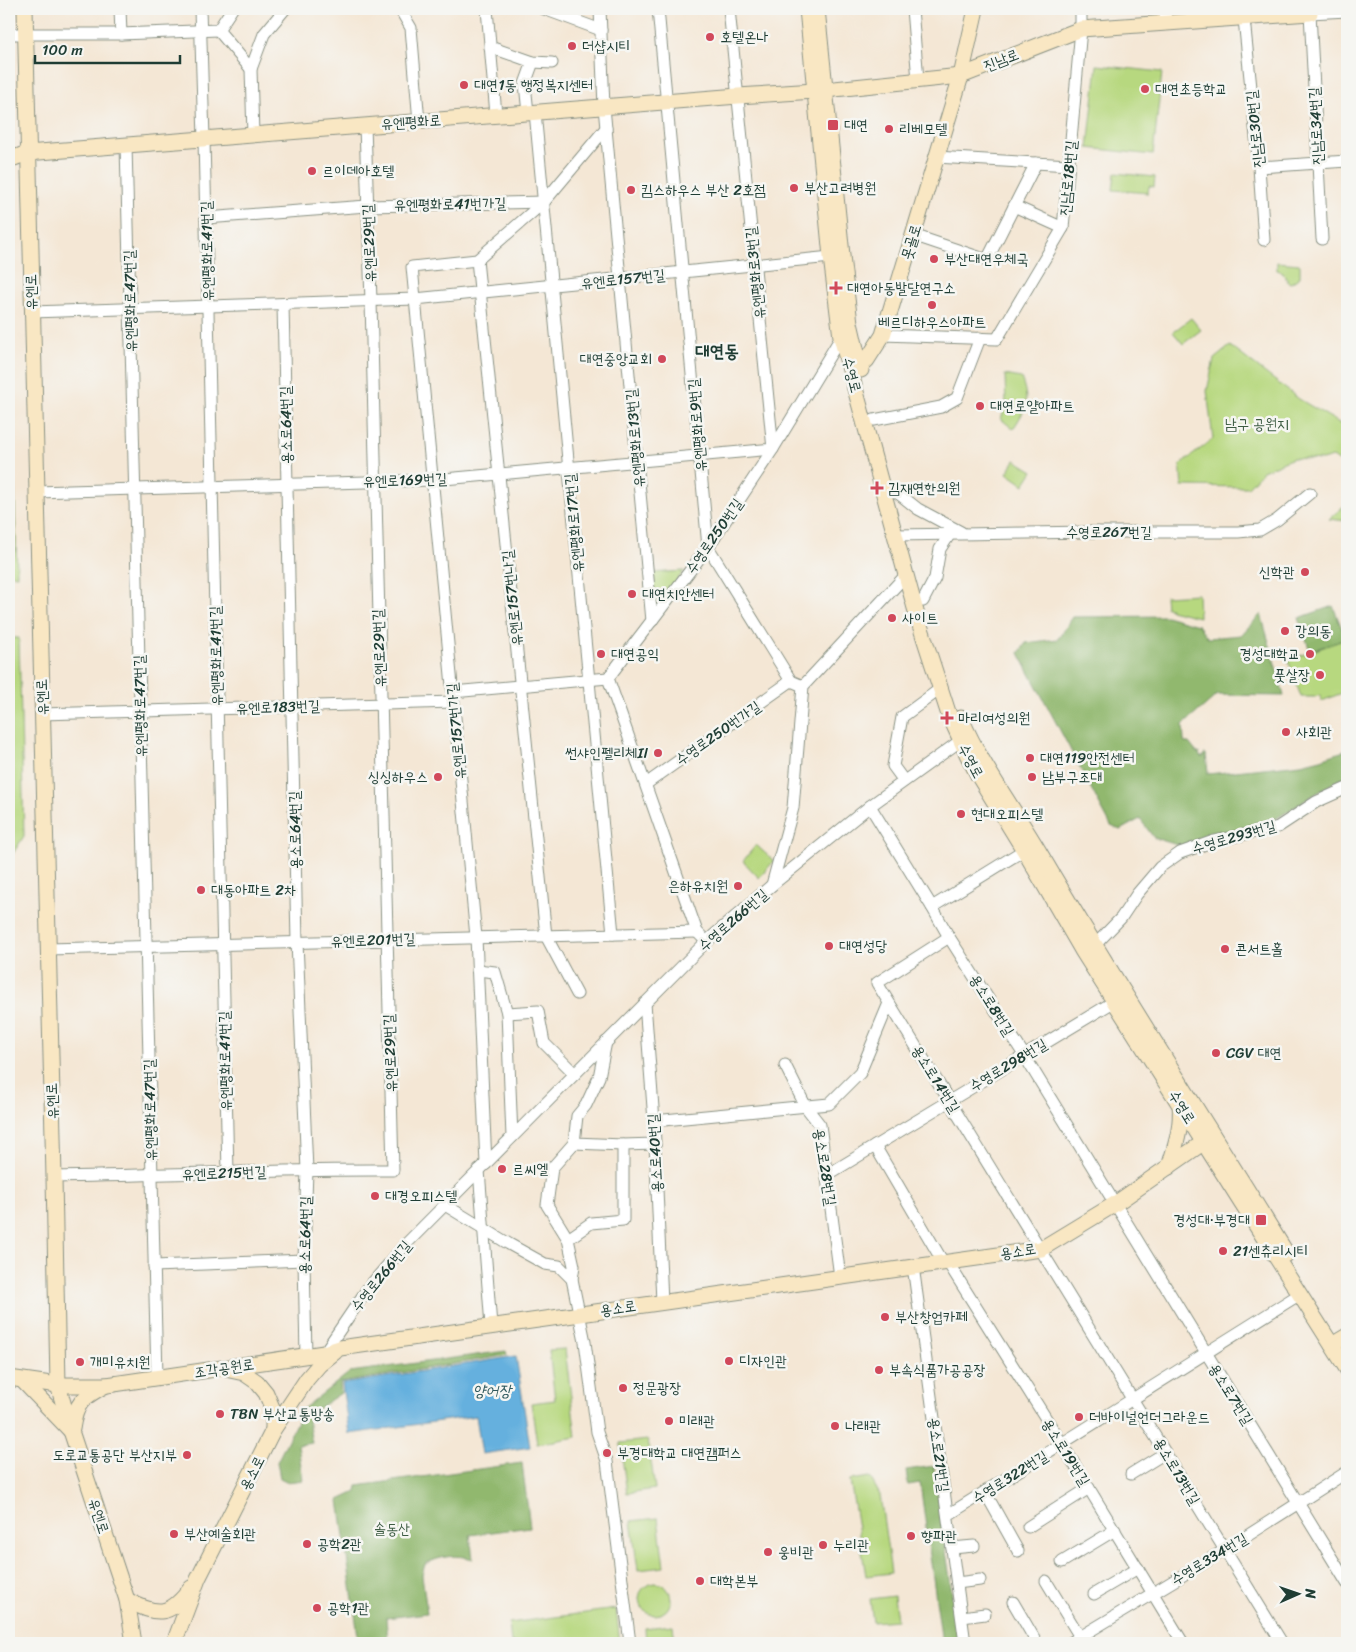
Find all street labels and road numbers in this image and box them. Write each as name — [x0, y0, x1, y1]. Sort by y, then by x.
street label: 진남로 — [979, 41, 1023, 79]
street label: 진남로34번길 — [1301, 86, 1331, 166]
street label: 진남로30번길 — [1238, 89, 1272, 169]
street label: 유엔평화로 — [380, 107, 442, 137]
street label: 진남로18번길 — [1052, 139, 1084, 217]
street label: 유엔평화로41번가길 — [394, 190, 506, 218]
street label: 유엔평화로41번길 — [193, 201, 221, 301]
street label: 유엔로29번길 — [355, 203, 383, 283]
street label: 못골로 — [893, 221, 929, 263]
street label: 유엔평화로3번길 — [737, 226, 773, 320]
street label: 유엔평화로47번길 — [116, 250, 144, 352]
street label: 유엔로157번길 — [580, 262, 666, 296]
street label: 유엔로 — [18, 274, 44, 310]
street label: 수영로 — [835, 354, 869, 396]
street label: 유엔평화로9번길 — [680, 377, 714, 473]
street label: 용소로64번길 — [272, 386, 300, 464]
street label: 유엔평화로13번길 — [618, 387, 652, 489]
street label: 유엔로169번길 — [362, 466, 448, 494]
street label: 유엔평화로17번길 — [557, 472, 591, 574]
street label: 수영로250번길 — [678, 493, 750, 579]
street label: 수영로267번길 — [1066, 519, 1152, 545]
street label: 유엔로157번나길 — [494, 549, 530, 647]
street label: 유엔평화로41번길 — [202, 606, 230, 706]
street label: 유엔로29번길 — [365, 608, 393, 688]
street label: 유엔평화로47번길 — [126, 655, 154, 757]
street label: 유엔로 — [28, 678, 56, 716]
street label: 유엔로157번가길 — [439, 682, 473, 780]
street label: 유엔로183번길 — [236, 693, 320, 721]
street label: 수영로250번가길 — [670, 694, 766, 772]
street label: 수영로 — [951, 739, 991, 783]
street label: 용소로64번길 — [281, 791, 309, 869]
street label: 수영로293번길 — [1189, 813, 1279, 861]
street label: 수영로266번길 — [692, 882, 774, 958]
street label: 유엔로201번길 — [330, 926, 416, 954]
street label: 용소로8번길 — [963, 969, 1021, 1041]
street label: 유엔평화로41번길 — [211, 1011, 239, 1111]
street label: 유엔로29번길 — [376, 1013, 404, 1093]
street label: 수영로298번길 — [964, 1031, 1052, 1099]
street label: 용소로14번길 — [905, 1040, 967, 1118]
street label: 유엔평화로47번길 — [136, 1059, 164, 1161]
street label: 유엔로 — [38, 1082, 66, 1120]
street label: 수영로 — [1161, 1085, 1203, 1129]
street label: 용소로40번길 — [640, 1113, 670, 1193]
street label: 용소로28번길 — [806, 1126, 844, 1208]
street label: 유엔로215번길 — [181, 1159, 267, 1187]
street label: 용소로64번길 — [291, 1196, 319, 1274]
street label: 수영로266번길 — [344, 1234, 418, 1318]
street label: 용소로 — [998, 1235, 1038, 1267]
street label: 용소로 — [598, 1293, 638, 1323]
street label: 조각공원로 — [192, 1351, 256, 1385]
street label: 용소로7번길 — [1202, 1358, 1260, 1430]
street label: 용소로19번길 — [1035, 1413, 1097, 1491]
street label: 용소로21번길 — [921, 1416, 957, 1494]
street label: 용소로13번길 — [1147, 1432, 1207, 1510]
street label: 수영로322번길 — [967, 1443, 1053, 1511]
street label: 용소로 — [232, 1451, 272, 1495]
street label: 유엔로 — [81, 1495, 117, 1537]
street label: 수영로334번길 — [1165, 1526, 1253, 1592]

